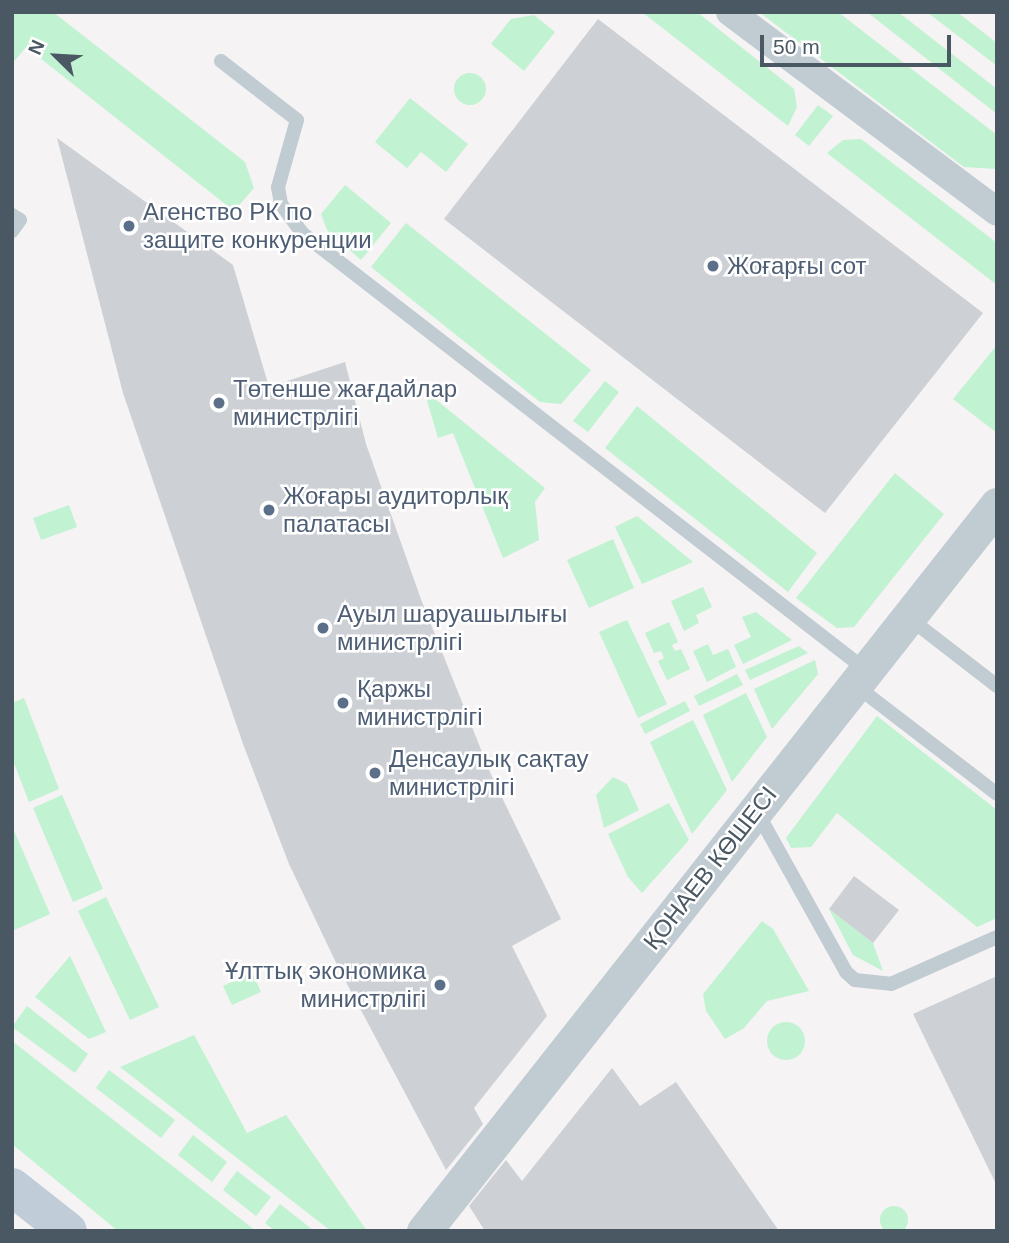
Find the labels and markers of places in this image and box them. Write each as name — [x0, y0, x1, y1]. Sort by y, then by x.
place label: Агенство РК по защите конкуренции — [143, 198, 372, 254]
marker: Агенство РК по защите конкуренции — [121, 218, 137, 234]
place label: Жоғарғы сот — [727, 252, 866, 280]
marker: Жоғарғы сот — [705, 258, 721, 274]
place label: Төтенше жағдайлар министрлігі — [233, 375, 457, 431]
marker: Төтенше жағдайлар министрлігі — [211, 395, 227, 411]
place label: Жоғары аудиторлық палатасы — [283, 482, 508, 538]
marker: Жоғары аудиторлық палатасы — [261, 502, 277, 518]
place label: Ауыл шаруашылығы министрлігі — [337, 600, 567, 656]
marker: Ауыл шаруашылығы министрлігі — [315, 620, 331, 636]
place label: Қаржы министрлігі — [357, 675, 483, 731]
marker: Қаржы министрлігі — [335, 695, 351, 711]
place label: Денсаулық сақтау министрлігі — [389, 745, 588, 801]
marker: Денсаулық сақтау министрлігі — [367, 765, 383, 781]
place label: Ұлттық экономика министрлігі — [225, 957, 426, 1013]
marker: Ұлттық экономика министрлігі — [432, 977, 448, 993]

